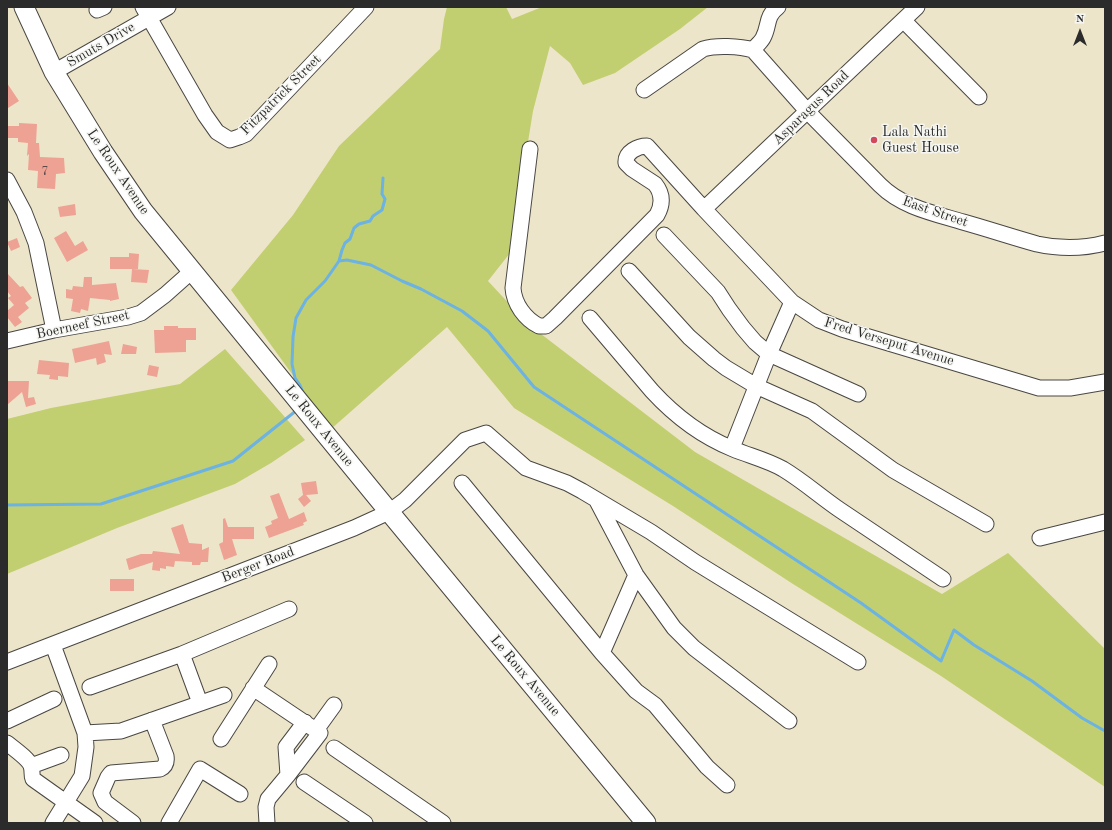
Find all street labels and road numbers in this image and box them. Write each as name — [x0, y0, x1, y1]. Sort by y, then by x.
street label: Smuts Drive — [64, 19, 138, 71]
street label: Fitzpatrick Street — [237, 51, 325, 139]
street label: Asparagus Road — [769, 67, 853, 149]
street label: Le Roux Avenue — [83, 126, 153, 218]
street label: East Street — [900, 193, 970, 231]
street label: Boerneef Street — [35, 307, 131, 343]
street label: Fred Verseput Avenue — [822, 314, 956, 370]
street label: Le Roux Avenue — [281, 382, 357, 470]
street label: Berger Road — [219, 543, 297, 587]
street label: Le Roux Avenue — [486, 632, 564, 720]

